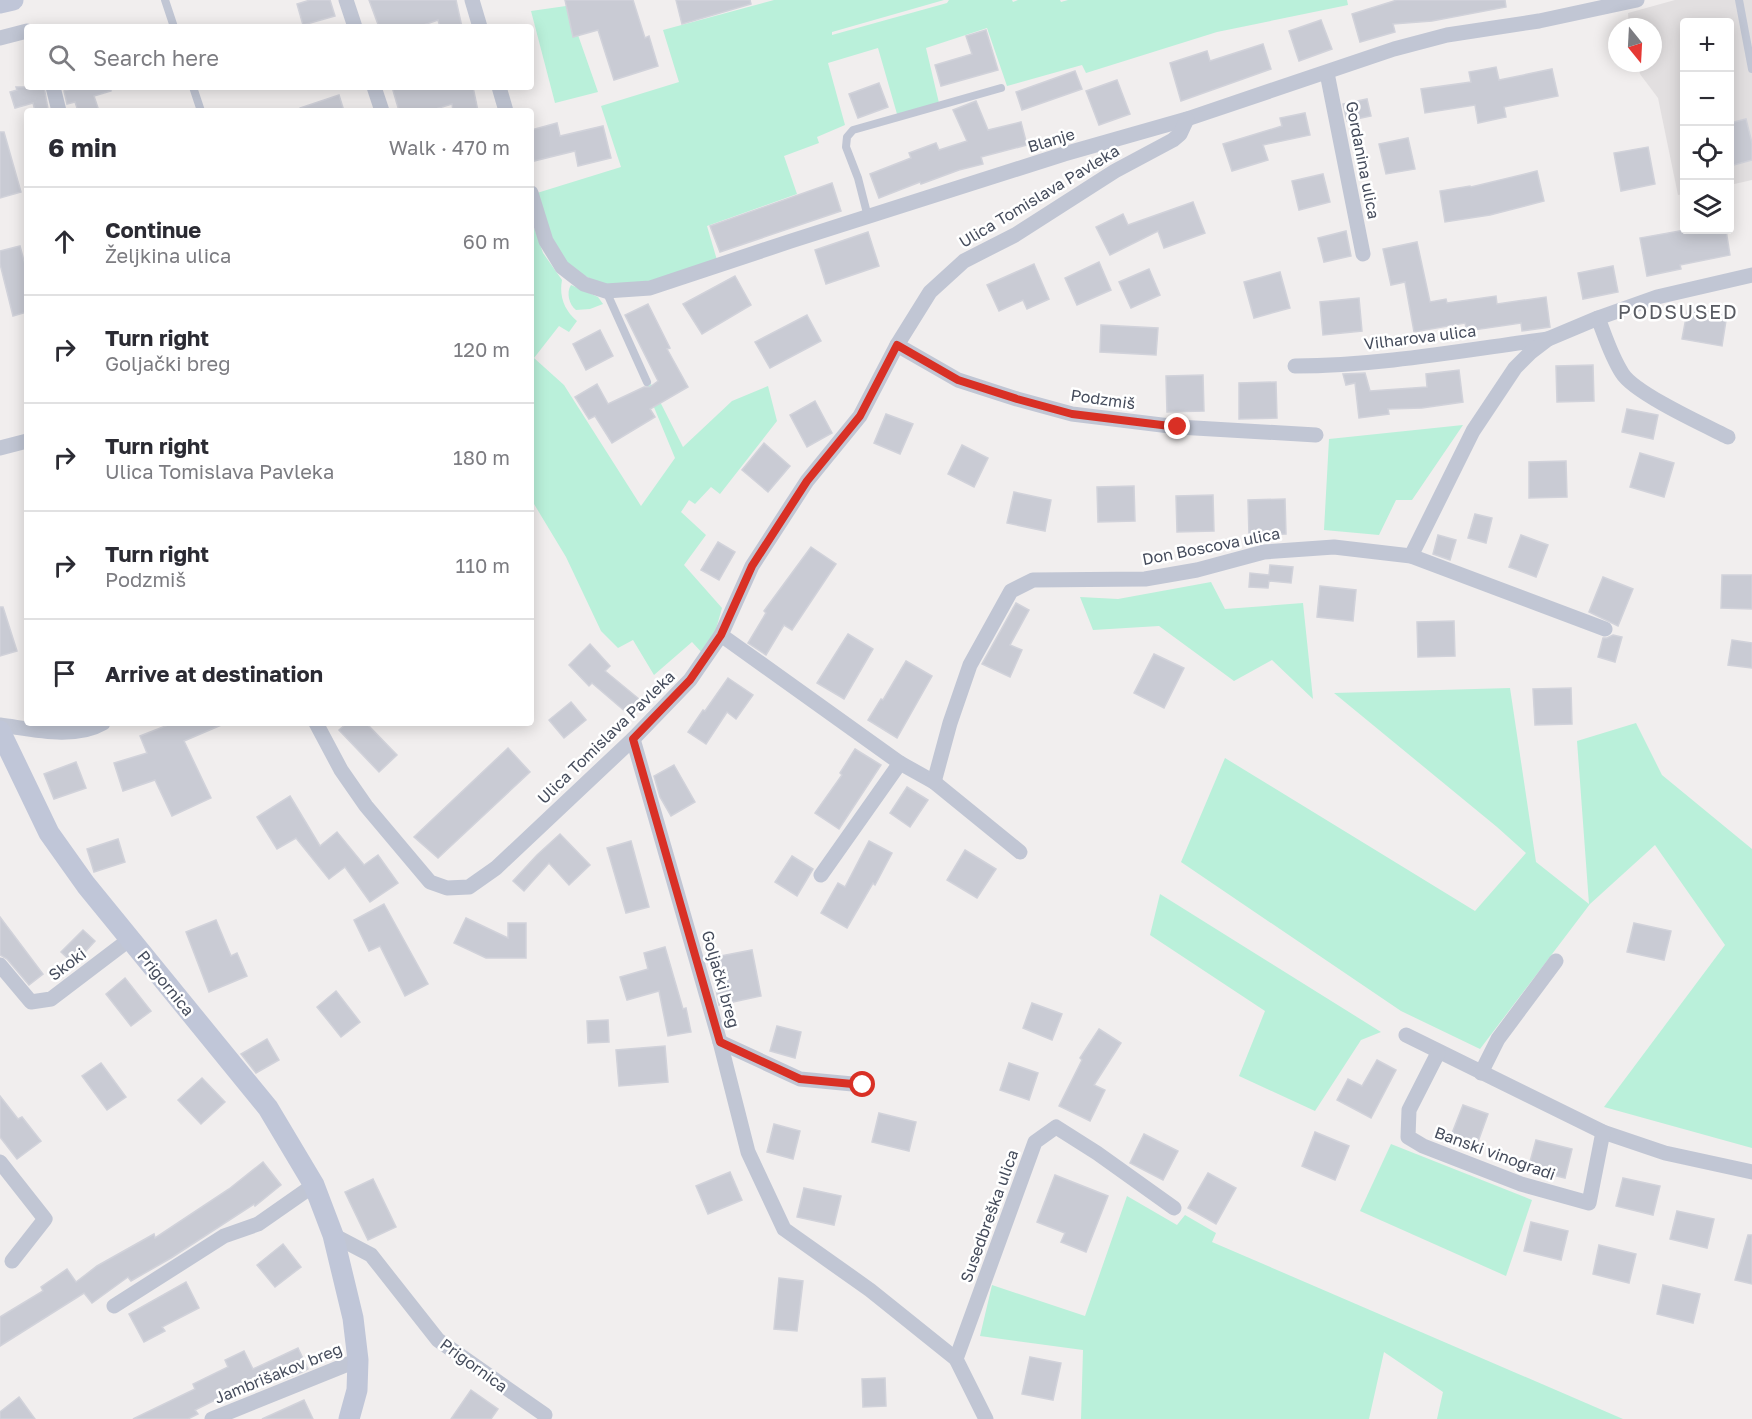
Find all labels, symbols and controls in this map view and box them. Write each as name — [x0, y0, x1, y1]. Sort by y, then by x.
north arrow — [1608, 18, 1662, 72]
map controls — [1680, 18, 1734, 234]
button: + — [1680, 18, 1734, 72]
search box — [24, 24, 534, 90]
icon: search — [45, 41, 78, 74]
text: Search here — [93, 44, 219, 71]
button: − — [1680, 72, 1734, 126]
street label: Gordanina ulica — [1342, 99, 1384, 221]
street label: Blanje — [1025, 123, 1077, 157]
button: locate — [1680, 126, 1734, 180]
text: 6 min — [48, 132, 117, 163]
text: Walk · 470 m — [389, 135, 510, 159]
street label: Ulica Tomislava Pavleka — [955, 140, 1123, 252]
button: layers — [1680, 180, 1734, 234]
text: Continue — [105, 216, 201, 243]
icon: ahead — [48, 225, 81, 258]
text: 60 m — [463, 229, 510, 253]
text: Željkina ulica — [105, 243, 231, 267]
district label: PODSUSED — [1618, 299, 1738, 323]
street label: Vilharova ulica — [1363, 320, 1477, 354]
text: Turn right — [105, 324, 209, 351]
icon: right — [48, 333, 81, 366]
text: 120 m — [454, 337, 510, 361]
text: Goljački breg — [105, 351, 231, 375]
street label: Podzmiš — [1069, 385, 1137, 413]
route end — [1164, 413, 1190, 439]
text: Turn right — [105, 432, 209, 459]
icon: right — [48, 441, 81, 474]
text: 180 m — [453, 445, 510, 469]
text: Ulica Tomislava Pavleka — [105, 459, 334, 483]
street label: Don Boscova ulica — [1140, 523, 1282, 569]
text: Turn right — [105, 540, 209, 567]
icon: right — [48, 549, 81, 582]
text: 110 m — [456, 553, 510, 577]
text: Podzmiš — [105, 567, 186, 591]
icon: arrive — [48, 657, 81, 690]
text: Arrive at destination — [105, 660, 323, 687]
street label: Ulica Tomislava Pavleka — [533, 666, 679, 808]
street label: Goljački breg — [698, 928, 744, 1030]
street label: Skoki — [44, 943, 90, 985]
street label: Prigornica — [134, 946, 198, 1020]
route start — [849, 1071, 875, 1097]
street label: Banski vinogradi — [1432, 1122, 1558, 1184]
street label: Susedbreška ulica — [956, 1147, 1022, 1285]
street label: Prigornica — [436, 1334, 512, 1396]
street label: Jambrišakov breg — [211, 1338, 345, 1408]

